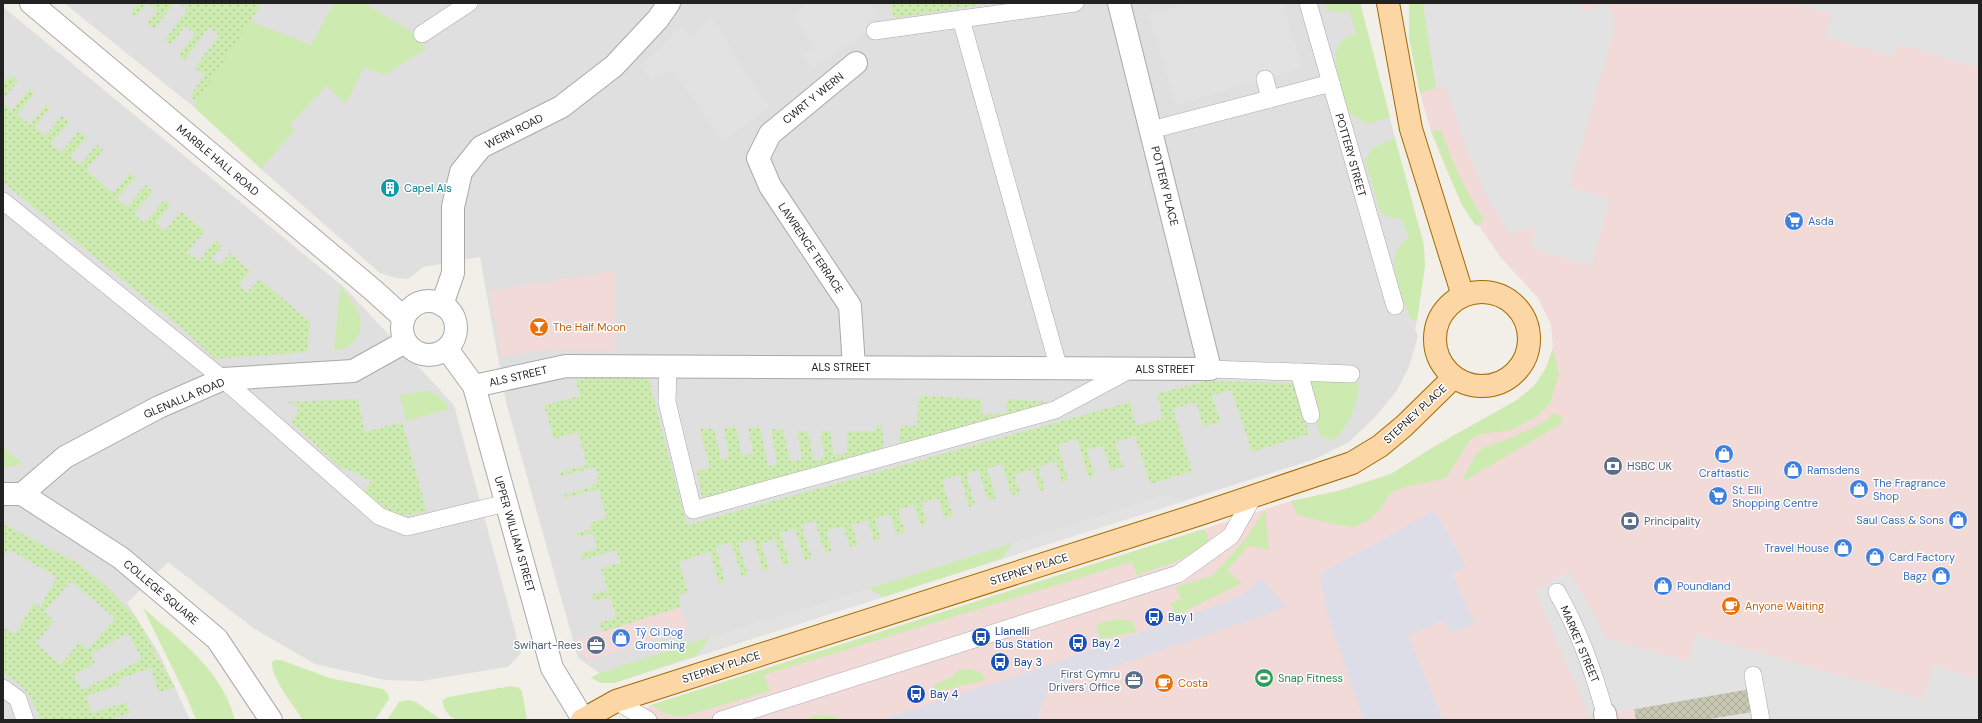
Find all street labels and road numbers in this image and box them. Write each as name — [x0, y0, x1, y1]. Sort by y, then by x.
street label: CWRT Y WERN — [780, 69, 846, 127]
street label: WERN ROAD — [483, 110, 546, 152]
street label: POTTERY STREET — [1332, 112, 1370, 198]
street label: MARBLE HALL ROAD — [174, 121, 262, 199]
street label: POTTERY PLACE — [1148, 145, 1182, 227]
street label: LAWRENCE TERRACE — [775, 200, 847, 296]
street label: ALS STREET — [811, 360, 871, 374]
street label: ALS STREET — [487, 362, 549, 390]
street label: ALS STREET — [1135, 362, 1195, 376]
street label: GLENALLA ROAD — [141, 374, 227, 421]
street label: STEPNEY PLACE — [1381, 381, 1449, 447]
street label: UPPER WILLIAM STREET — [492, 474, 538, 594]
street label: STEPNEY PLACE — [988, 550, 1070, 588]
street label: COLLEGE SQUARE — [121, 557, 201, 627]
street label: MARKET STREET — [1557, 603, 1603, 685]
street label: STEPNEY PLACE — [680, 648, 762, 686]

